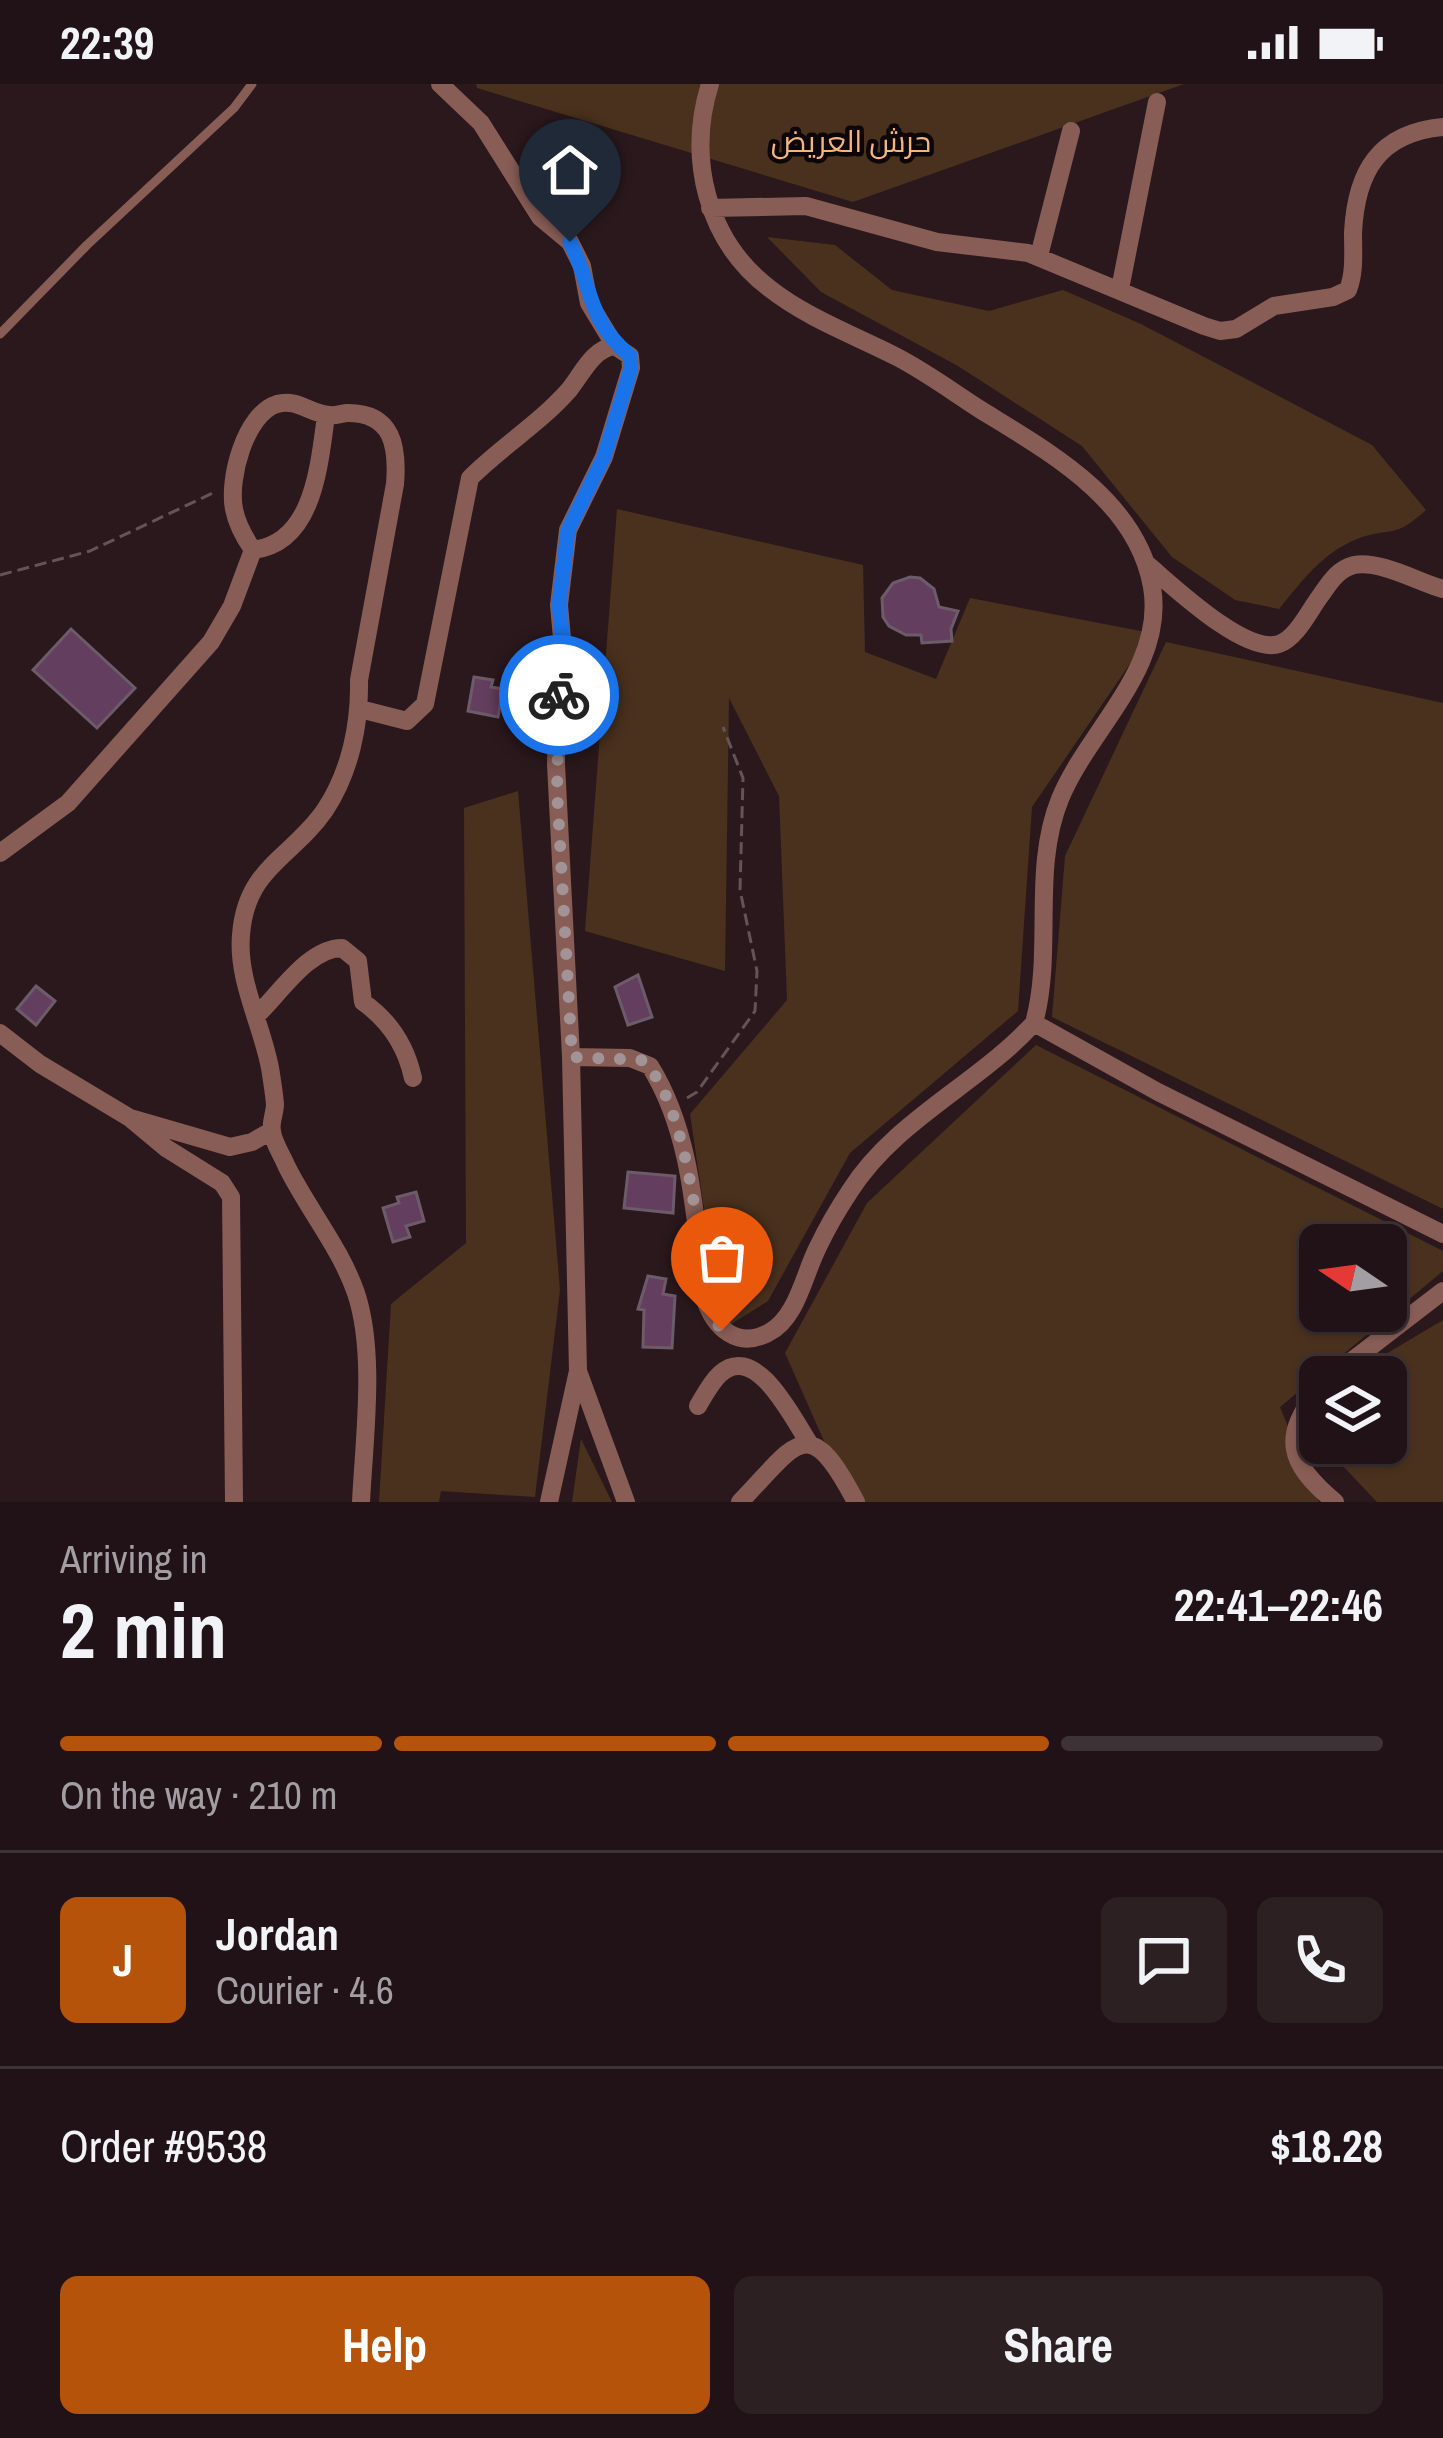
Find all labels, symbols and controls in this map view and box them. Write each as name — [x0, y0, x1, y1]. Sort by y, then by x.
text: 22:39 — [60, 12, 154, 73]
pin — [519, 119, 621, 242]
park label: حرش العريض — [771, 121, 931, 161]
icon: home — [537, 137, 603, 203]
courier — [499, 635, 619, 755]
icon: bike — [526, 662, 592, 728]
pin — [671, 1207, 773, 1330]
north arrow — [1299, 1224, 1407, 1332]
map controls — [1299, 1224, 1407, 1464]
icon: bag — [689, 1225, 755, 1291]
button: layers — [1299, 1356, 1407, 1464]
text: Arriving in — [60, 1533, 208, 1585]
text: 22:41–22:46 — [1174, 1574, 1383, 1635]
text: 2 min — [60, 1577, 227, 1682]
text: On the way · 210 m — [60, 1769, 337, 1821]
button: chat — [1101, 1897, 1227, 2023]
button: phone — [1257, 1897, 1383, 2023]
text: Jordan — [216, 1903, 339, 1964]
text: J — [113, 1929, 133, 1990]
text: Courier · 4.6 — [216, 1964, 394, 2016]
text: Order #9538 — [60, 2115, 267, 2176]
text: $18.28 — [1270, 2115, 1383, 2176]
button: Help — [60, 2276, 710, 2414]
button: Share — [734, 2276, 1383, 2414]

